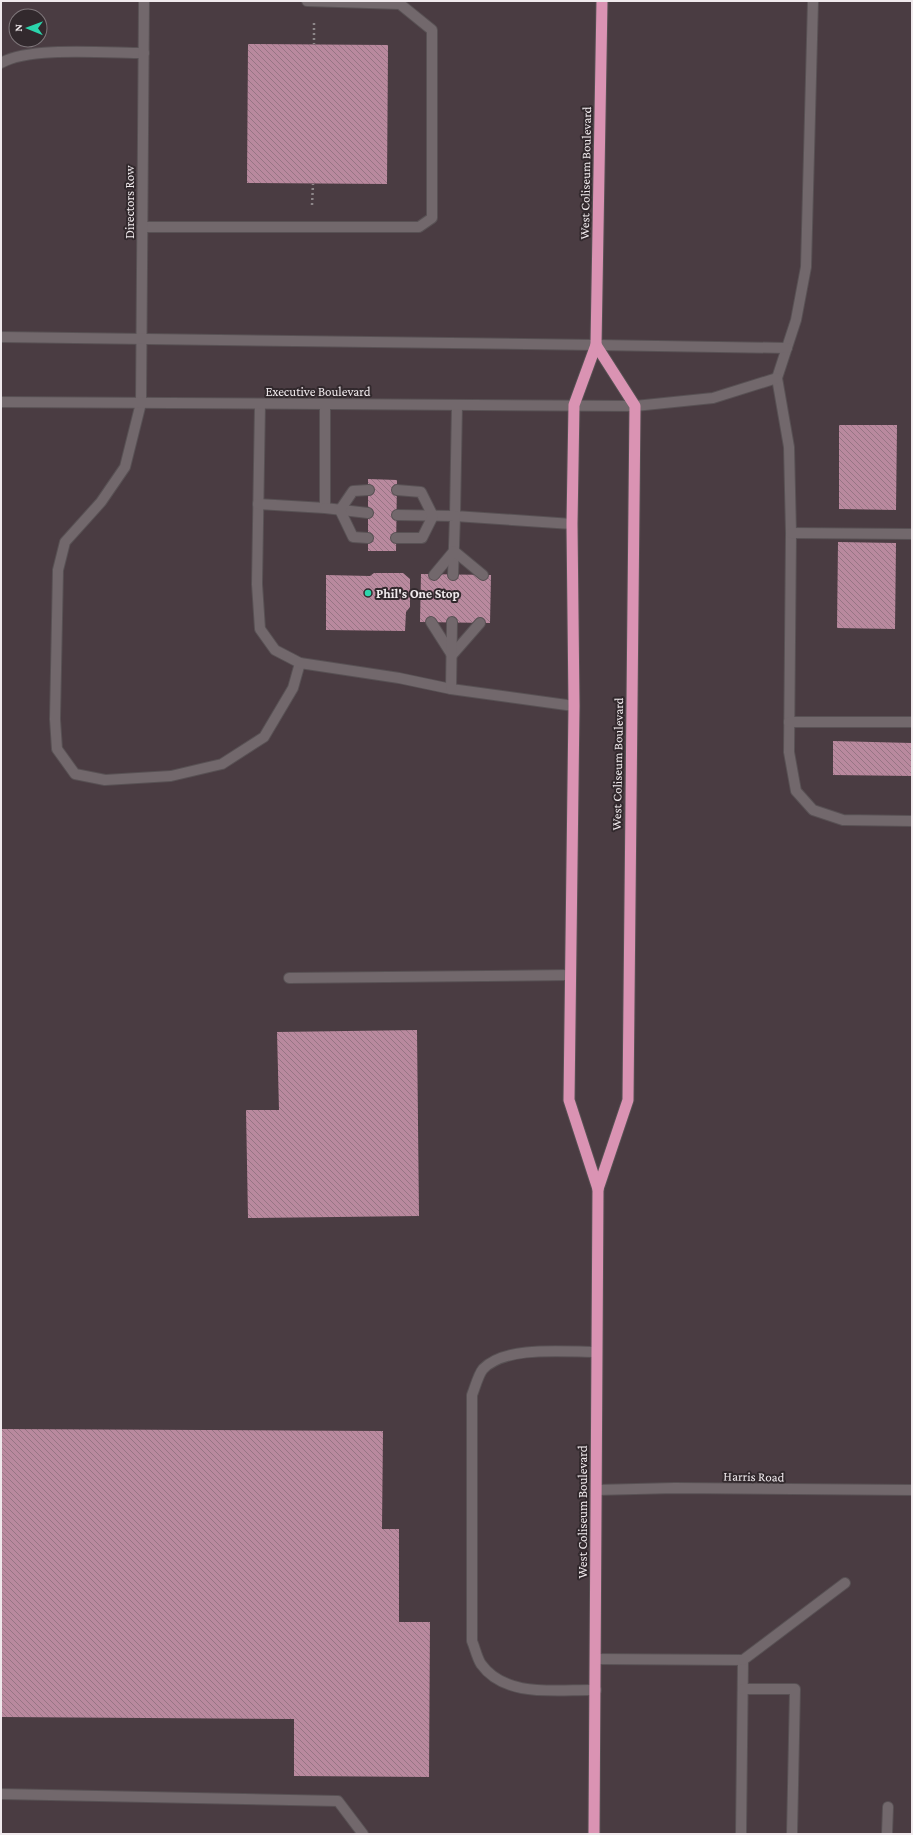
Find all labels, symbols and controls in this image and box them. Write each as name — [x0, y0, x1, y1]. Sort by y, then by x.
north arrow — [8, 8, 48, 48]
text: N — [12, 23, 24, 32]
street label: West Coliseum Boulevard — [577, 106, 594, 240]
street label: Directors Row — [122, 165, 137, 239]
street label: Executive Boulevard — [265, 384, 371, 399]
place label: Phil's One Stop — [376, 586, 460, 601]
marker: Phil's One Stop — [363, 588, 373, 598]
street label: West Coliseum Boulevard — [609, 697, 626, 831]
street label: West Coliseum Boulevard — [575, 1445, 590, 1579]
street label: Harris Road — [723, 1468, 785, 1485]

